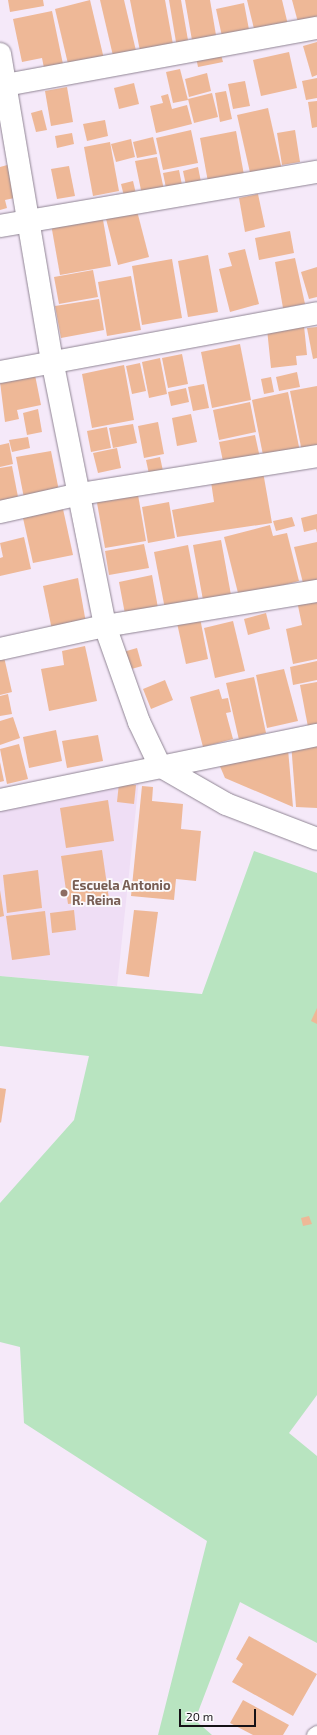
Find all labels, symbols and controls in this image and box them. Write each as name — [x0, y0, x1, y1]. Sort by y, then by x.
place label: Escuela Antonio R. Reina — [72, 878, 171, 909]
marker: Escuela Antonio R. Reina — [59, 888, 69, 898]
scale bar — [181, 1701, 258, 1727]
text: 20 m — [186, 1709, 213, 1723]

